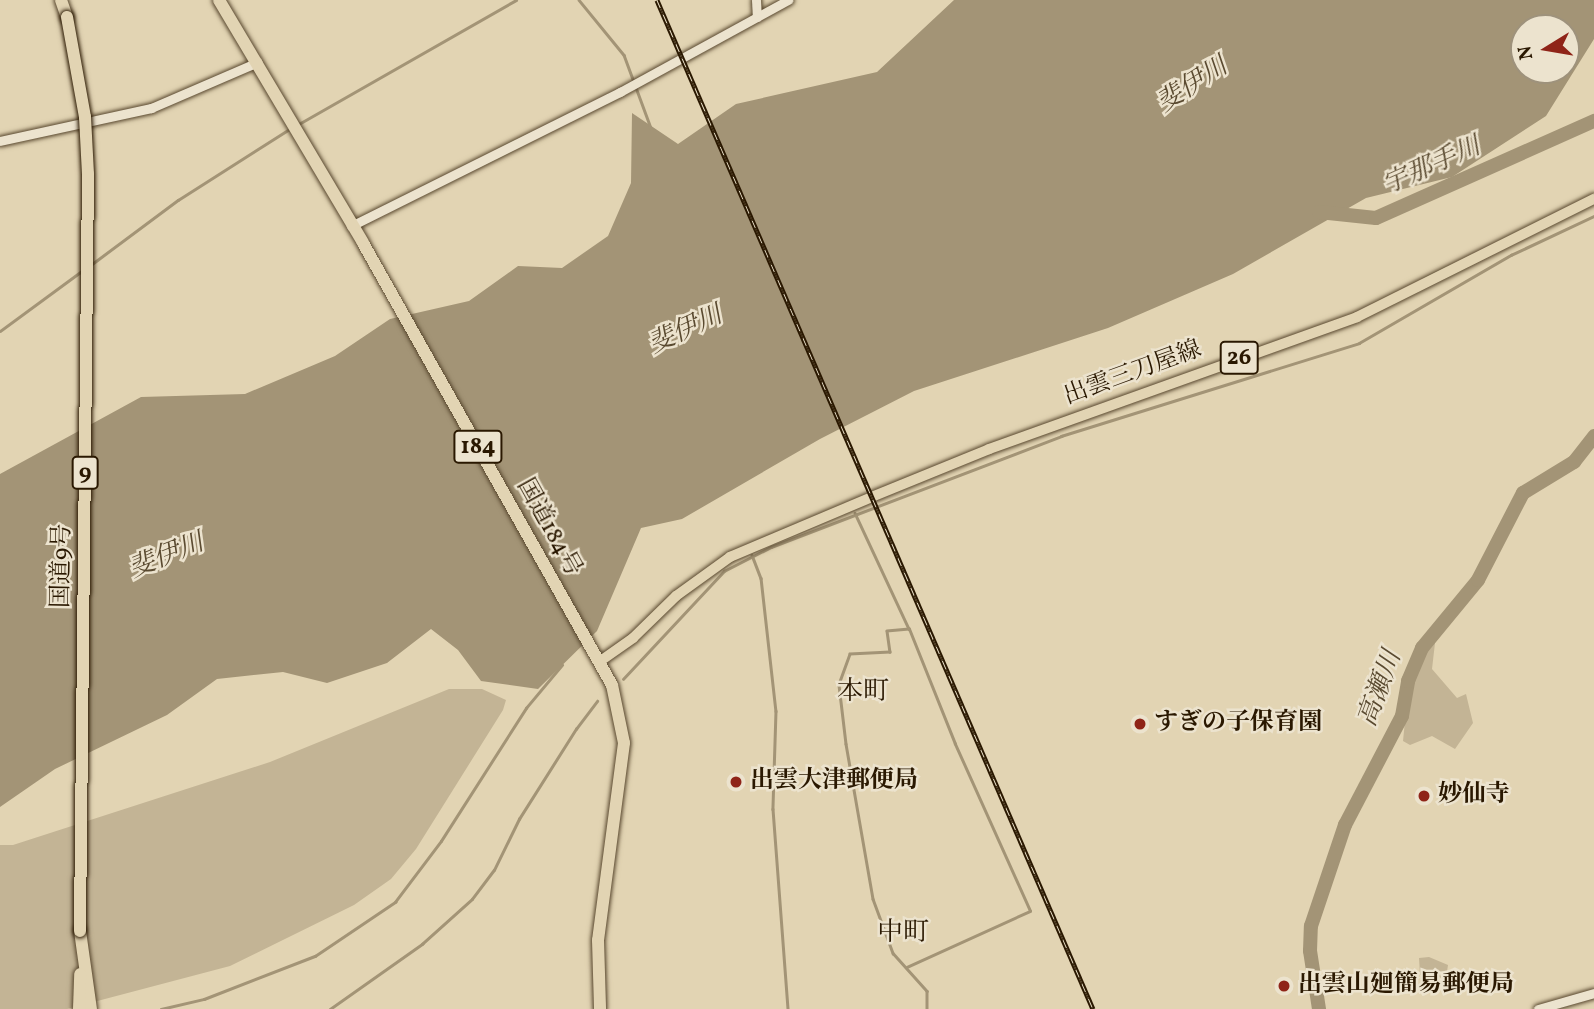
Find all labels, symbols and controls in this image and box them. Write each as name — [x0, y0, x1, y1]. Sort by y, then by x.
north arrow — [1510, 14, 1580, 84]
text: N — [1512, 43, 1540, 62]
water label: 斐伊川 — [1152, 52, 1234, 120]
water label: 宇那手川 — [1378, 132, 1486, 202]
water label: 斐伊川 — [644, 300, 728, 362]
street label: 出雲三刀屋線 — [1060, 336, 1206, 412]
road number: 26 — [1218, 338, 1260, 378]
road number: 184 — [452, 428, 504, 466]
road number: 9 — [71, 453, 99, 492]
street label: 国道184号 — [509, 474, 587, 582]
street label: 国道9号 — [48, 524, 78, 608]
water label: 斐伊川 — [125, 528, 209, 586]
water label: 高瀬川 — [1353, 647, 1409, 731]
district label: 本町 — [837, 677, 889, 709]
place label: すぎの子保育園 — [1154, 710, 1322, 738]
marker: すぎの子保育園 — [1132, 716, 1148, 732]
place label: 出雲大津郵便局 — [750, 768, 918, 796]
marker: 出雲大津郵便局 — [728, 774, 744, 790]
place label: 妙仙寺 — [1438, 782, 1510, 810]
marker: 妙仙寺 — [1416, 788, 1432, 804]
district label: 中町 — [877, 918, 929, 950]
place label: 出雲山廻簡易郵便局 — [1298, 972, 1514, 1000]
marker: 出雲山廻簡易郵便局 — [1276, 978, 1292, 994]

